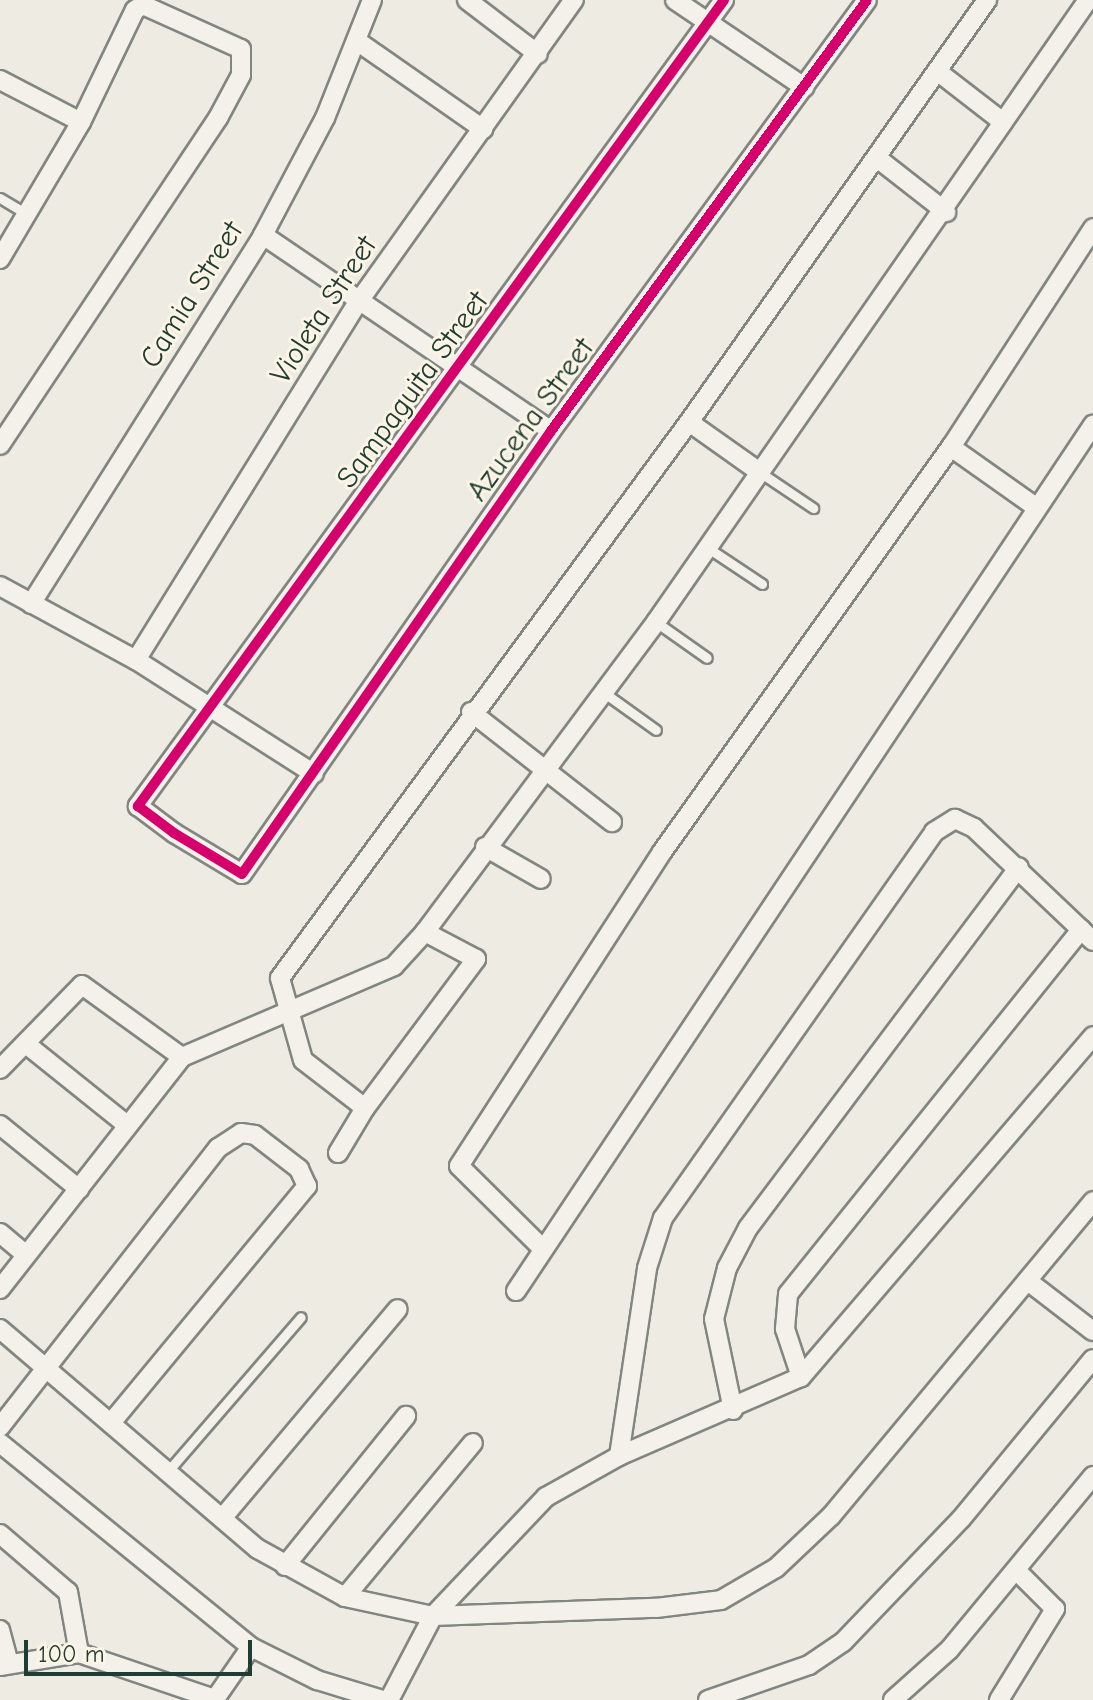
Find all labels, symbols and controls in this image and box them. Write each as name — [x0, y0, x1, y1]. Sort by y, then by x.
street label: Camia Street — [133, 215, 251, 375]
street label: Violeta Street — [263, 229, 385, 391]
street label: Sampaguita Street — [329, 285, 497, 495]
street label: Azucena Street — [460, 332, 602, 508]
scale bar — [28, 1624, 256, 1674]
text: 100 m — [38, 1640, 105, 1668]

